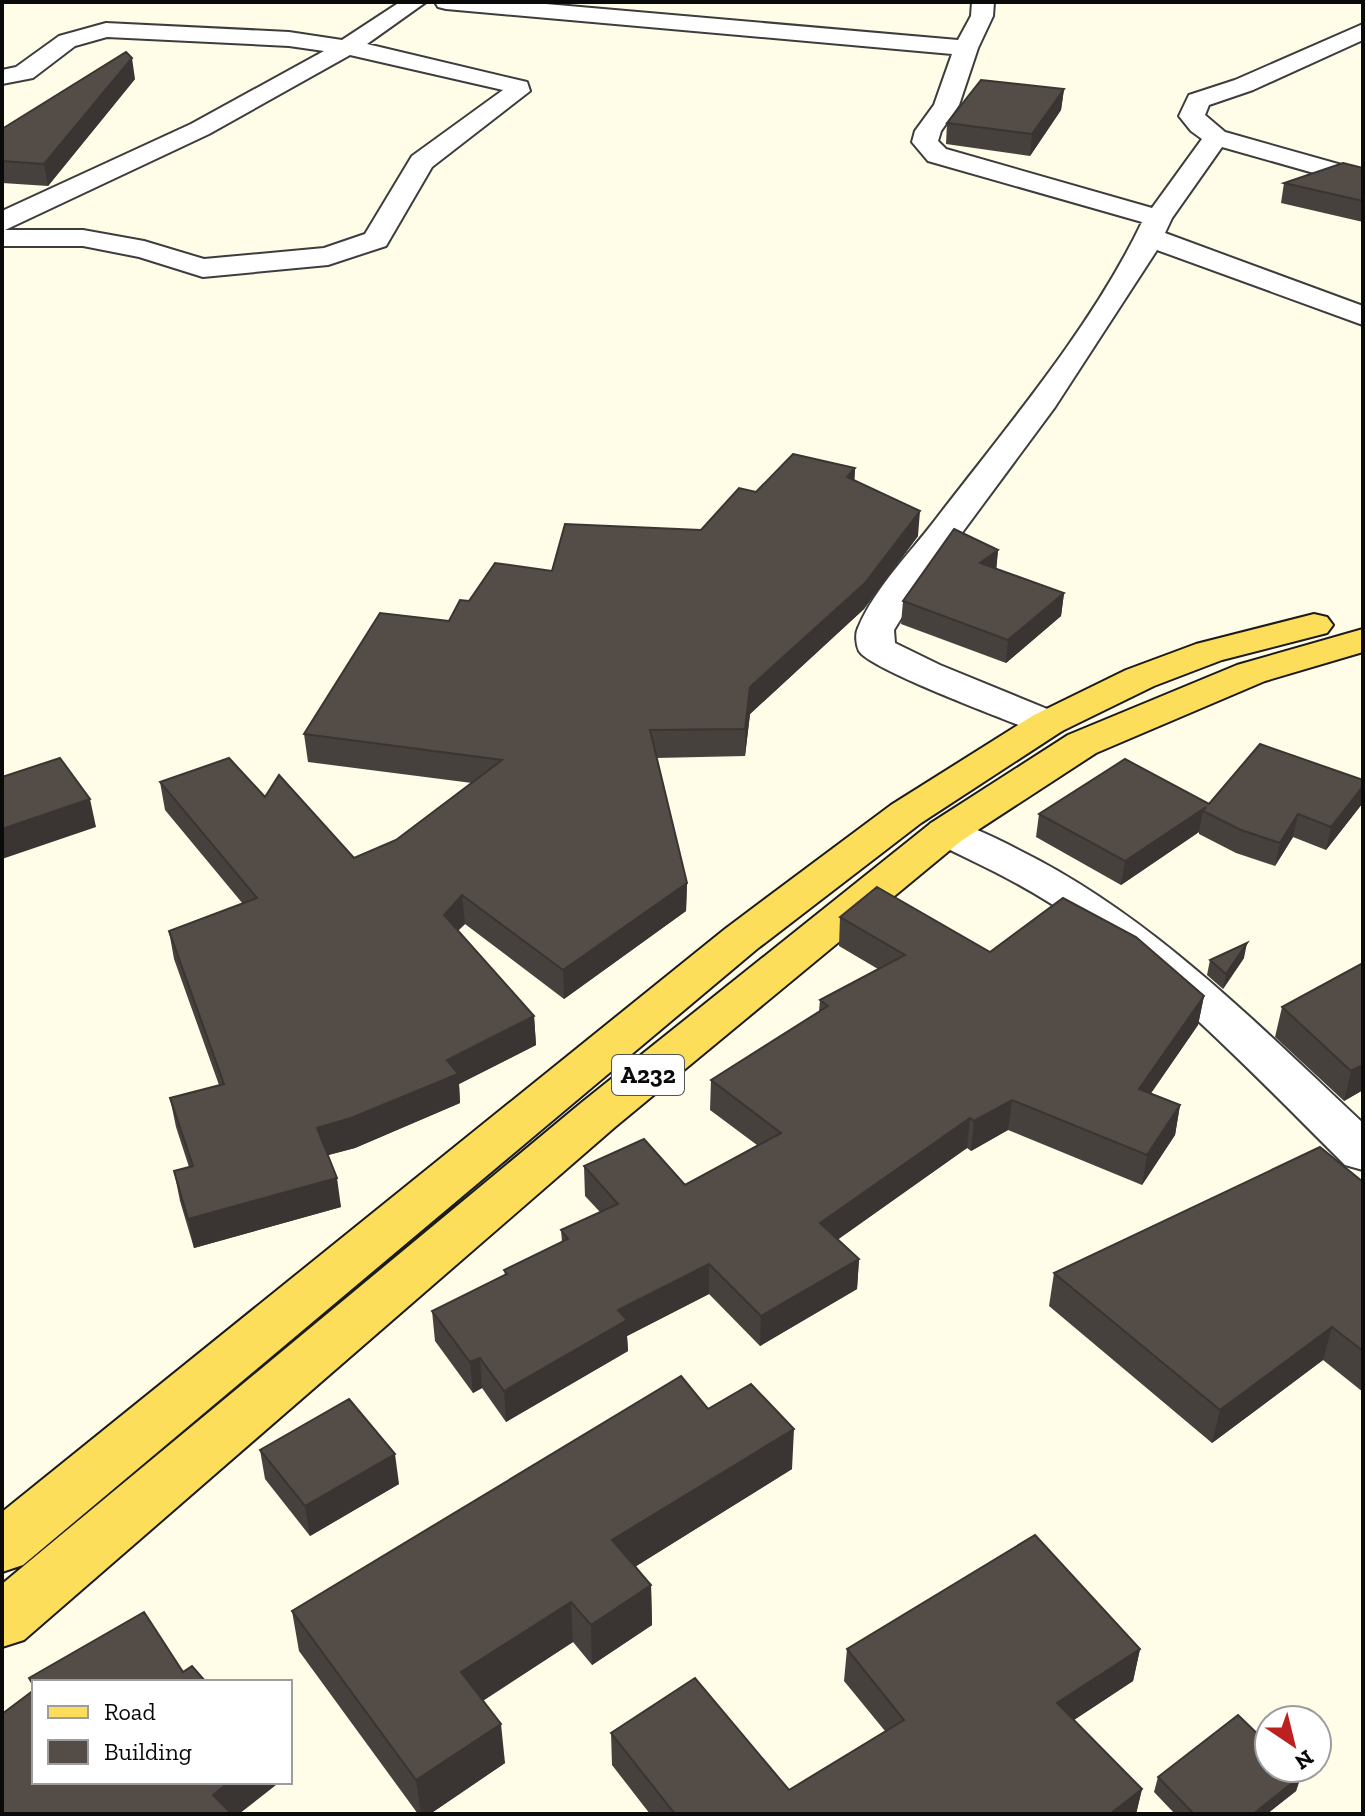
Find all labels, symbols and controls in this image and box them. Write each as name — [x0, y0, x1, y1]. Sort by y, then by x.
road number: A232 — [612, 1055, 684, 1095]
legend — [32, 1680, 292, 1784]
text: Road — [104, 1697, 156, 1726]
north arrow — [1253, 1704, 1333, 1784]
text: Building — [104, 1737, 192, 1766]
text: N — [1289, 1744, 1319, 1776]

